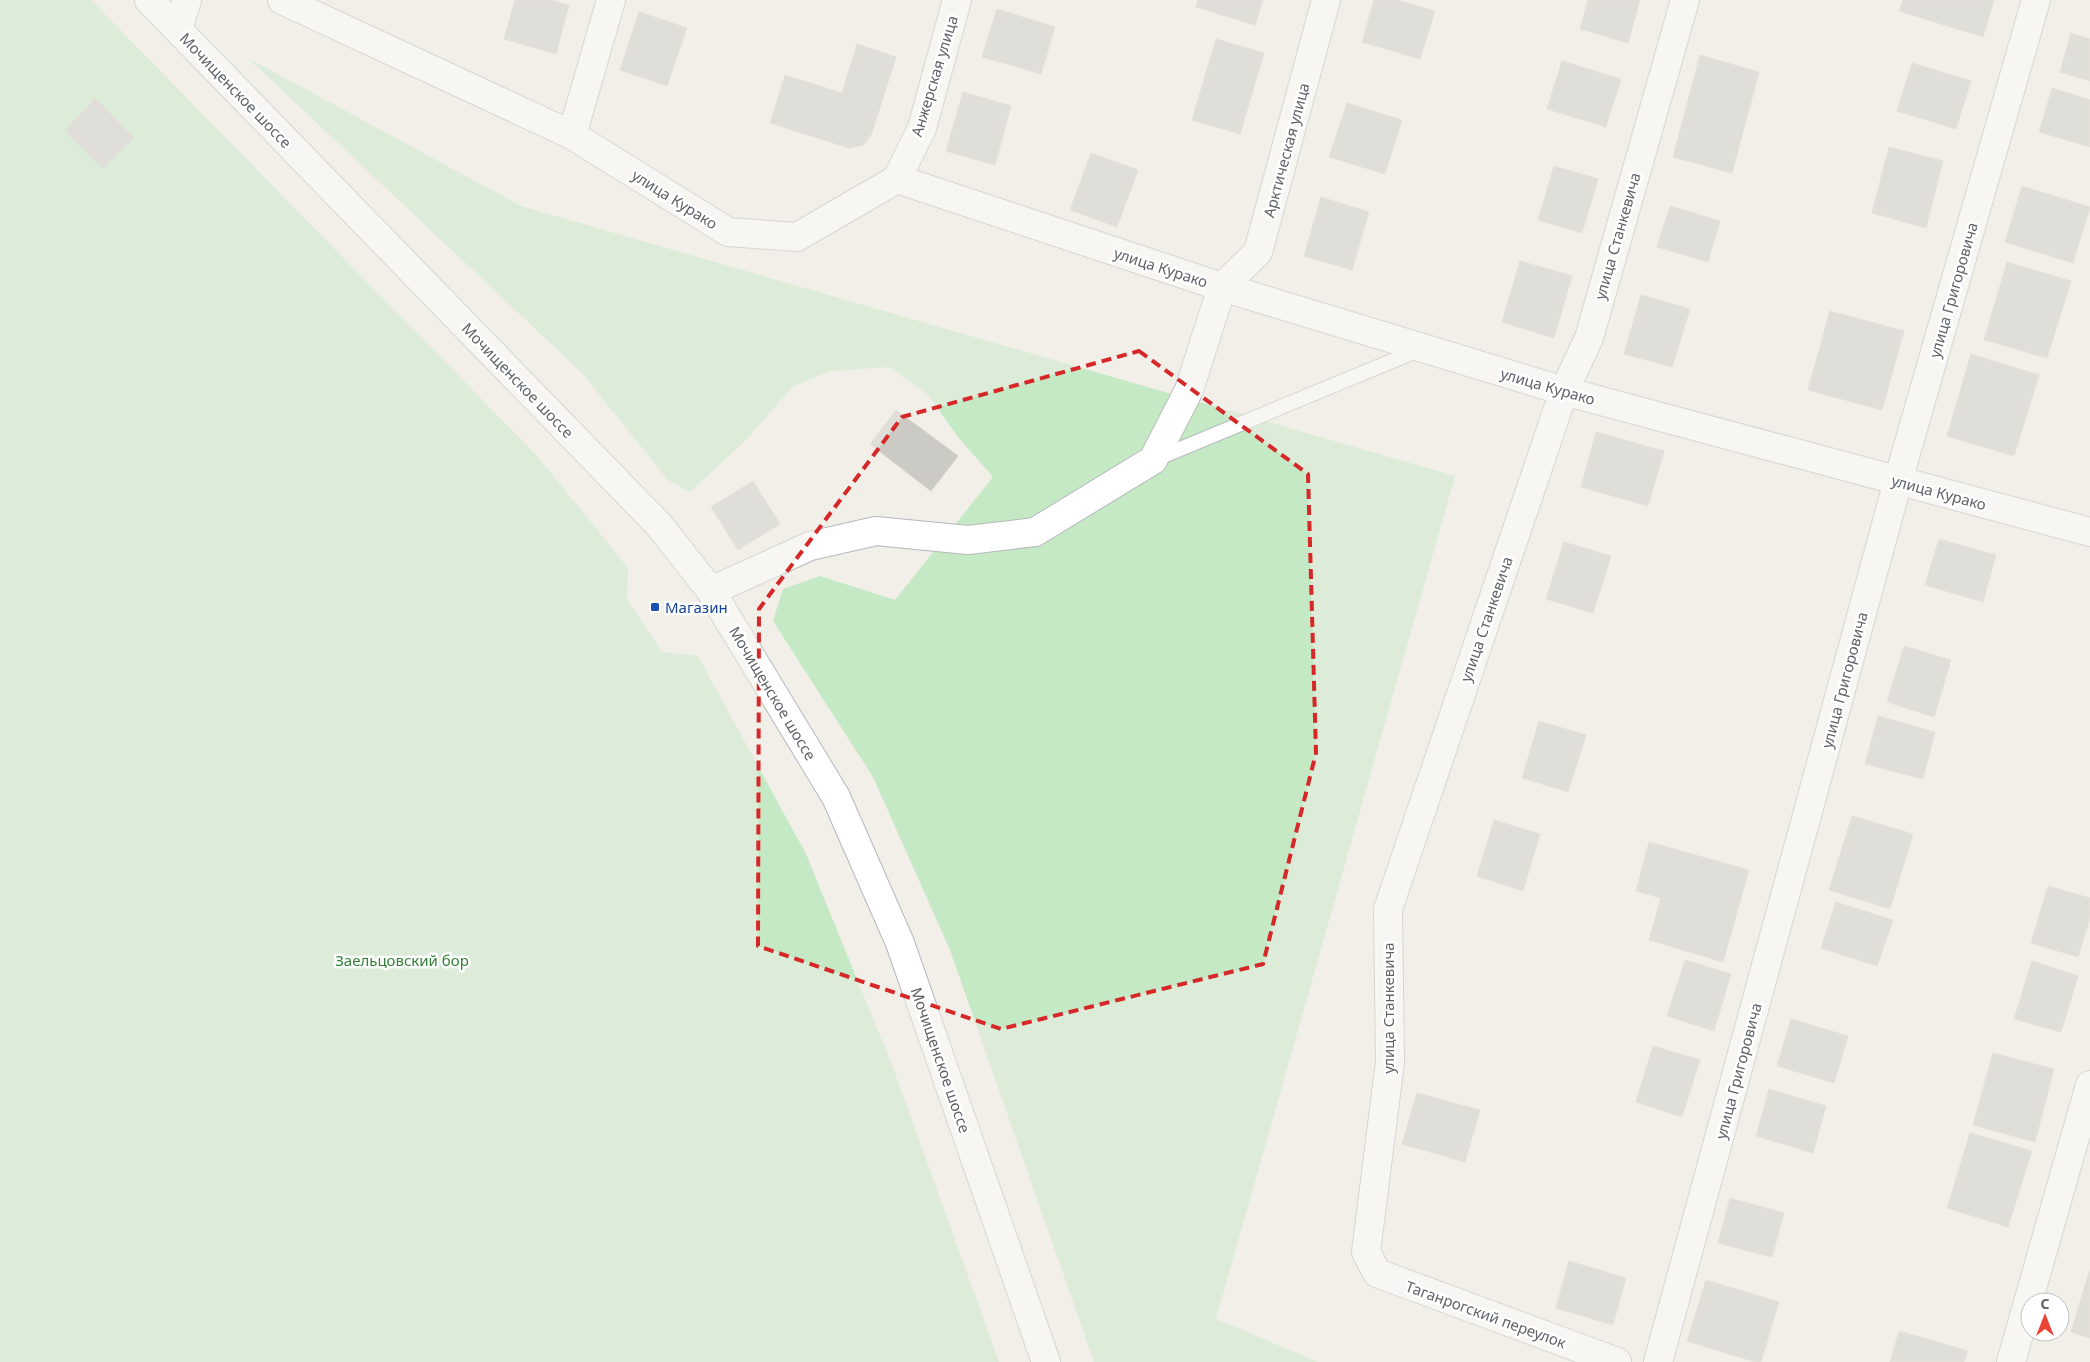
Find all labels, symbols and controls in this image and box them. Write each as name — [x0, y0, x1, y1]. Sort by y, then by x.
street label: Анжерская улица — [906, 13, 962, 139]
street label: Мочищенское шоссе — [176, 28, 296, 152]
street label: Арктическая улица — [1258, 81, 1314, 219]
street label: улица Курако — [628, 165, 722, 233]
street label: улица Станкевича — [1589, 170, 1645, 302]
street label: улица Григоровича — [1924, 220, 1982, 360]
street label: улица Курако — [1112, 242, 1210, 292]
street label: Мочищенское шоссе — [458, 318, 578, 442]
street label: улица Курако — [1498, 363, 1598, 409]
street label: улица Курако — [1889, 470, 1989, 514]
street label: улица Станкевича — [1455, 554, 1517, 684]
place label: Магазин — [665, 597, 728, 617]
marker: Магазин — [649, 601, 661, 613]
street label: улица Григоровича — [1816, 610, 1872, 750]
street label: Мочищенское шоссе — [725, 622, 821, 764]
street label: улица Станкевича — [1378, 942, 1398, 1074]
park label: Заельцовский бор — [335, 950, 469, 970]
street label: Мочищенское шоссе — [907, 985, 975, 1135]
street label: улица Григоровича — [1710, 1001, 1766, 1141]
street label: Таганрогский переулок — [1403, 1276, 1569, 1352]
north arrow — [2020, 1292, 2070, 1342]
text: С — [2040, 1294, 2050, 1313]

